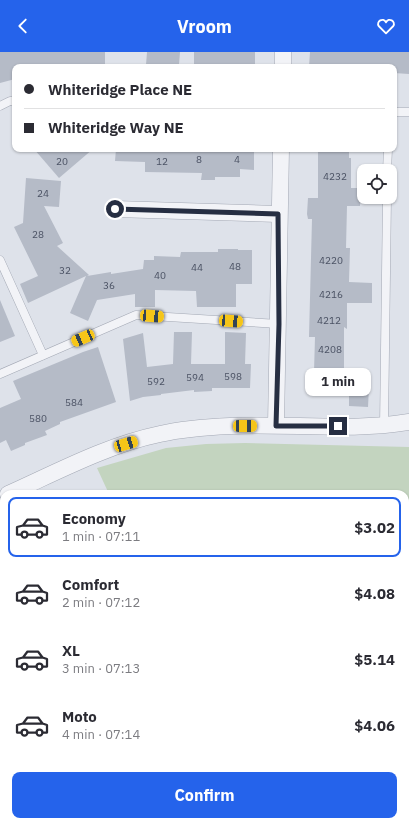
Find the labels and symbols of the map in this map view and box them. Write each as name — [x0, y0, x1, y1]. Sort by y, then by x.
house number: 8 — [196, 153, 202, 166]
house number: 4 — [234, 153, 240, 166]
house number: 20 — [56, 155, 68, 168]
house number: 12 — [156, 155, 168, 168]
house number: 4232 — [323, 170, 347, 183]
house number: 24 — [37, 187, 49, 200]
route start — [106, 200, 124, 218]
house number: 28 — [32, 228, 44, 241]
house number: 4220 — [319, 254, 343, 267]
house number: 48 — [229, 260, 241, 273]
house number: 44 — [191, 261, 203, 274]
house number: 32 — [59, 264, 71, 277]
house number: 40 — [154, 269, 166, 282]
house number: 36 — [103, 279, 115, 292]
house number: 4216 — [319, 288, 343, 301]
car — [140, 309, 164, 323]
car — [219, 314, 243, 328]
house number: 4212 — [317, 314, 341, 327]
car — [70, 328, 96, 348]
house number: 4208 — [318, 343, 342, 356]
callout: 1 min — [305, 368, 371, 396]
house number: 598 — [224, 370, 242, 383]
house number: 594 — [186, 371, 204, 384]
house number: 592 — [147, 375, 165, 388]
house number: 584 — [65, 396, 83, 409]
house number: 580 — [29, 412, 47, 425]
route end — [329, 417, 347, 435]
car — [233, 420, 257, 432]
car — [113, 435, 139, 453]

